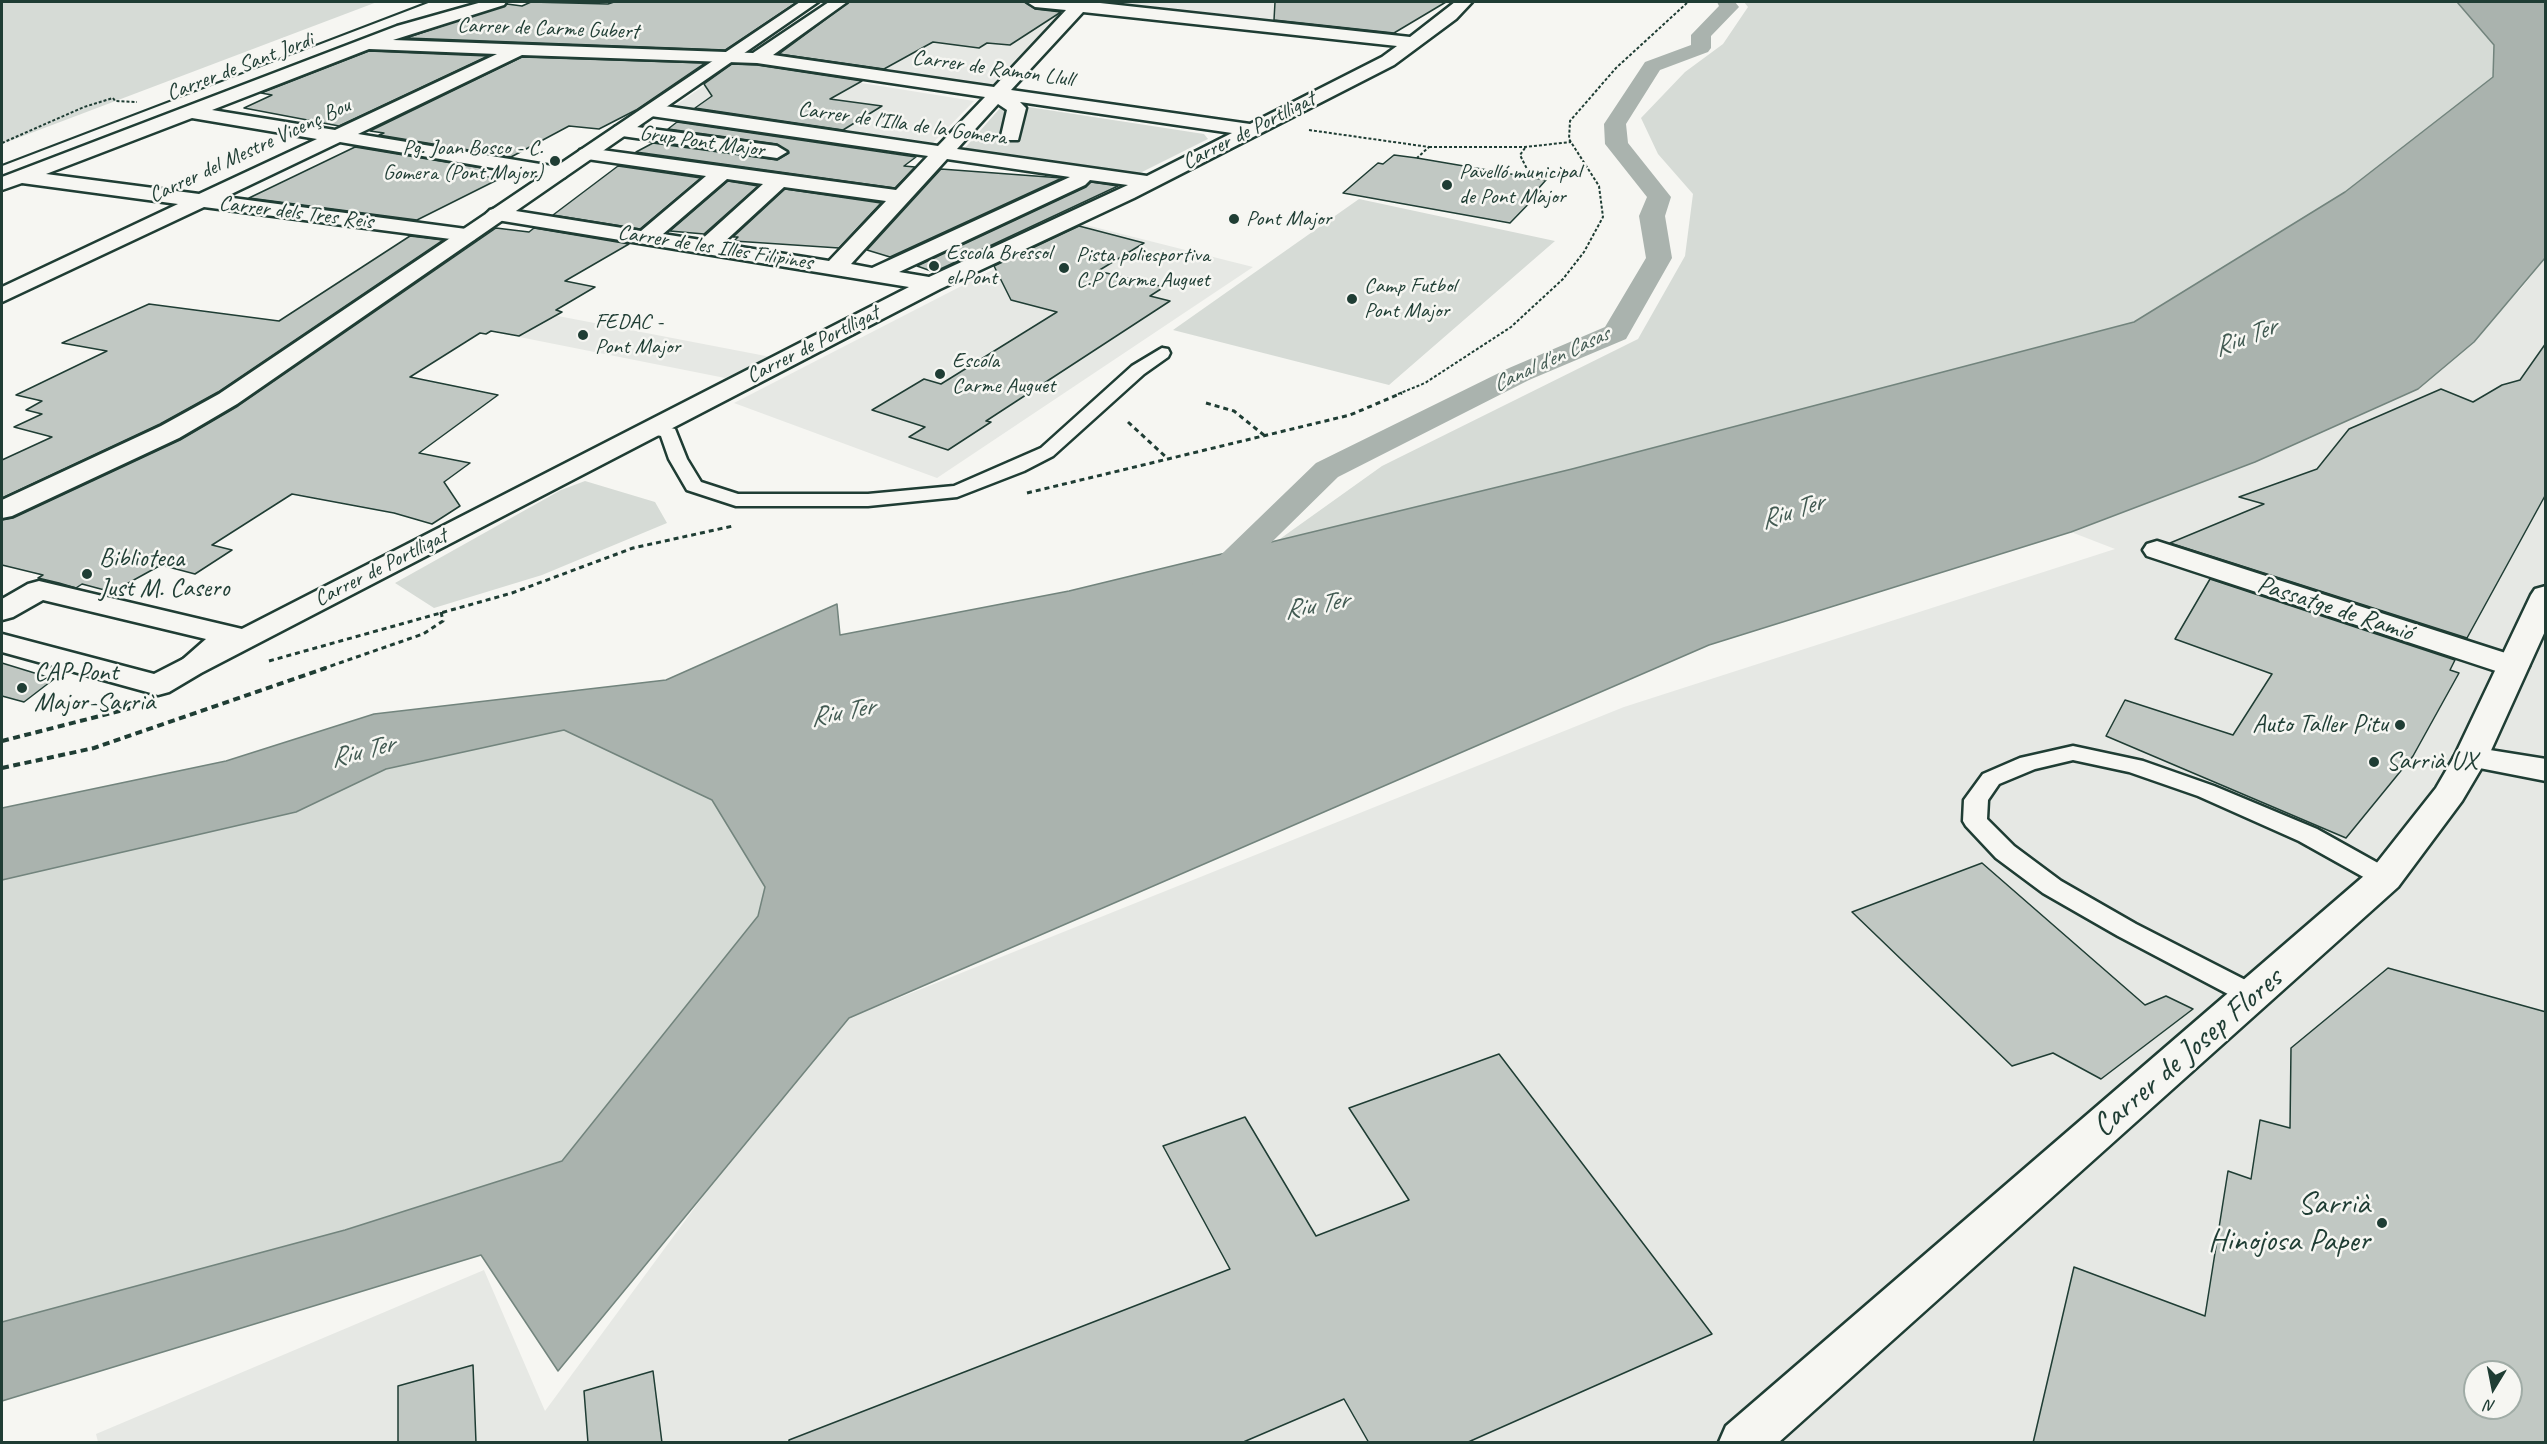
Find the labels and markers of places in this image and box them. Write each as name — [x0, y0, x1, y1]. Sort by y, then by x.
place label: Pg. Joan Bosco - C. Gomera (Pont Major) — [383, 135, 543, 186]
marker: Pg. Joan Bosco - C. Gomera (Pont Major) — [548, 154, 562, 168]
place label: Pavelló municipal de Pont Major — [1459, 159, 1581, 210]
marker: Pavelló municipal de Pont Major — [1440, 178, 1454, 192]
place label: Pont Major — [1246, 206, 1331, 232]
marker: Pont Major — [1227, 212, 1241, 226]
place label: Escola Bressol el Pont — [946, 240, 1051, 292]
place label: Pista poliesportiva C.P Carme Auguet — [1076, 242, 1210, 294]
marker: Escola Bressol el Pont — [927, 259, 941, 273]
marker: Pista poliesportiva C.P Carme Auguet — [1057, 261, 1071, 275]
place label: Camp Futbol Pont Major — [1364, 273, 1456, 324]
marker: Camp Futbol Pont Major — [1345, 292, 1359, 306]
place label: FEDAC - Pont Major — [595, 309, 680, 360]
marker: FEDAC - Pont Major — [576, 328, 590, 342]
place label: Escola Carme Auguet — [952, 348, 1055, 400]
marker: Escola Carme Auguet — [933, 367, 947, 381]
place label: Biblioteca Just M. Casero — [99, 543, 229, 604]
marker: Biblioteca Just M. Casero — [80, 567, 94, 581]
place label: CAP Pont Major-Sarrià — [34, 657, 155, 718]
marker: CAP Pont Major-Sarrià — [15, 681, 29, 695]
place label: Auto Taller Pitu — [2252, 709, 2388, 741]
marker: Auto Taller Pitu — [2393, 718, 2407, 732]
place label: Sarrià UX — [2386, 746, 2477, 778]
marker: Sarrià UX — [2367, 755, 2381, 769]
place label: Sarrià Hinojosa Paper — [2208, 1186, 2370, 1261]
marker: Sarrià Hinojosa Paper — [2375, 1216, 2389, 1230]

